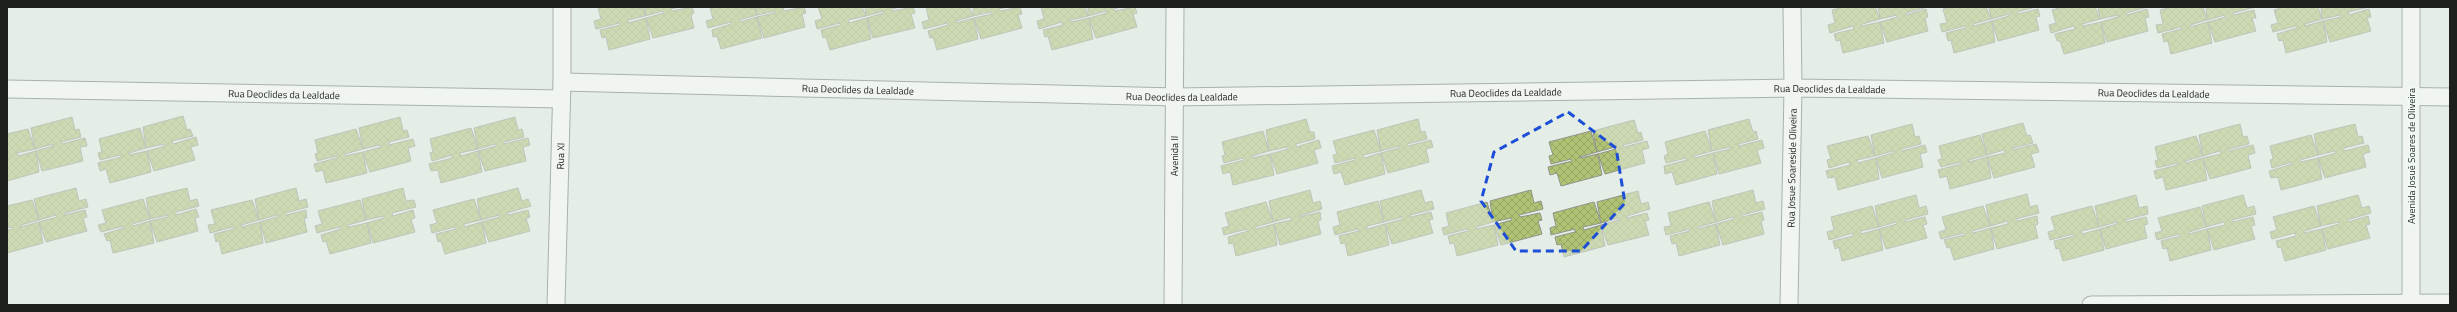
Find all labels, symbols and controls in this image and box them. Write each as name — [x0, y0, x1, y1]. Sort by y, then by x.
street label: Rua Deoclides da Lealdade — [802, 81, 914, 99]
street label: Rua Deoclides da Lealdade — [1774, 81, 1886, 97]
street label: Rua Deoclides da Lealdade — [1450, 84, 1562, 101]
street label: Rua Deoclides da Lealdade — [2098, 85, 2210, 102]
street label: Rua Deoclides da Lealdade — [228, 86, 340, 103]
street label: Avenida Josué Soares de Oliveira — [2404, 88, 2419, 224]
street label: Rua Deoclides da Lealdade — [1126, 89, 1238, 105]
street label: Rua Josue Soareside Oliveira — [1783, 108, 1801, 228]
street label: Avenida II — [1167, 136, 1182, 176]
street label: Rua XI — [553, 143, 568, 170]

